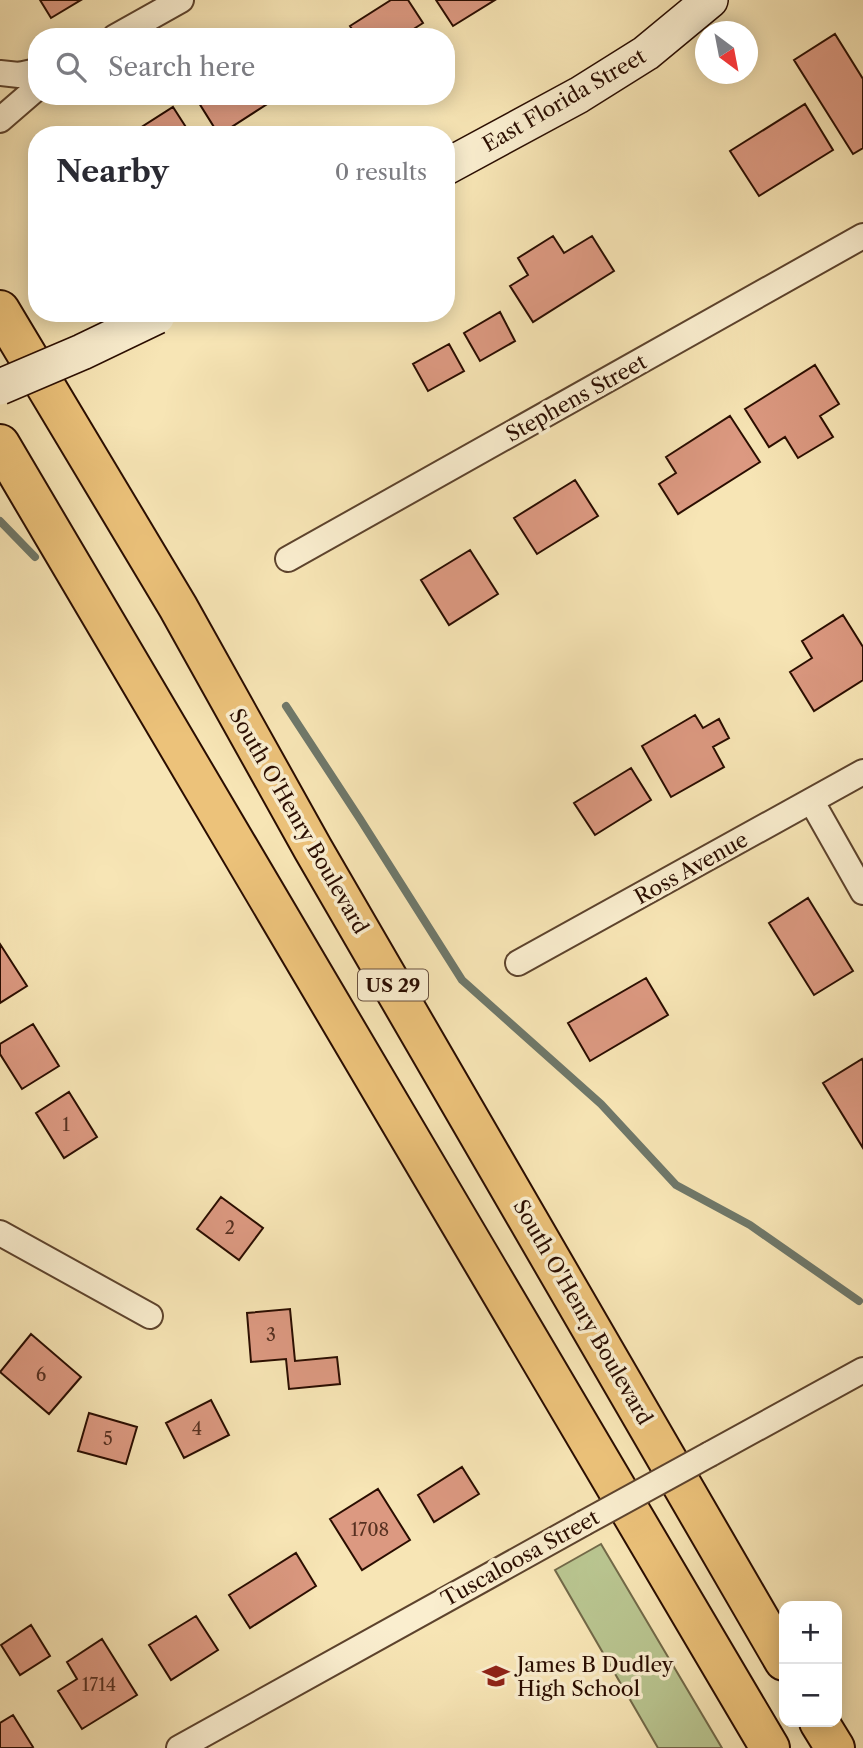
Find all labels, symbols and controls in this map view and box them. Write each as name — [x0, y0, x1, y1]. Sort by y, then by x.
north arrow — [695, 21, 758, 84]
search box — [28, 28, 455, 105]
street label: East Florida Street — [478, 43, 651, 157]
icon: search — [52, 48, 90, 86]
text: Search here — [108, 51, 255, 83]
text: Nearby — [56, 153, 169, 190]
text: 0 results — [335, 158, 427, 186]
street label: Stephens Street — [501, 349, 651, 447]
street label: South O'Henry Boulevard — [224, 704, 374, 938]
street label: Ross Avenue — [630, 827, 752, 909]
road number: US 29 — [358, 970, 428, 1001]
house number: 1 — [62, 1114, 70, 1136]
street label: South O'Henry Boulevard — [508, 1195, 658, 1429]
house number: 2 — [225, 1217, 235, 1239]
house number: 3 — [266, 1324, 276, 1346]
house number: 6 — [36, 1364, 46, 1386]
house number: 4 — [192, 1418, 202, 1440]
house number: 5 — [103, 1428, 113, 1450]
street label: Tuscaloosa Street — [437, 1504, 604, 1612]
house number: 1708 — [351, 1519, 389, 1541]
map controls — [779, 1601, 842, 1727]
button: + — [779, 1601, 842, 1664]
place label: James B Dudley High School — [514, 1652, 674, 1701]
school or university icon: James B Dudley High School — [481, 1661, 511, 1691]
button: − — [779, 1664, 842, 1727]
house number: 1714 — [82, 1674, 116, 1696]

